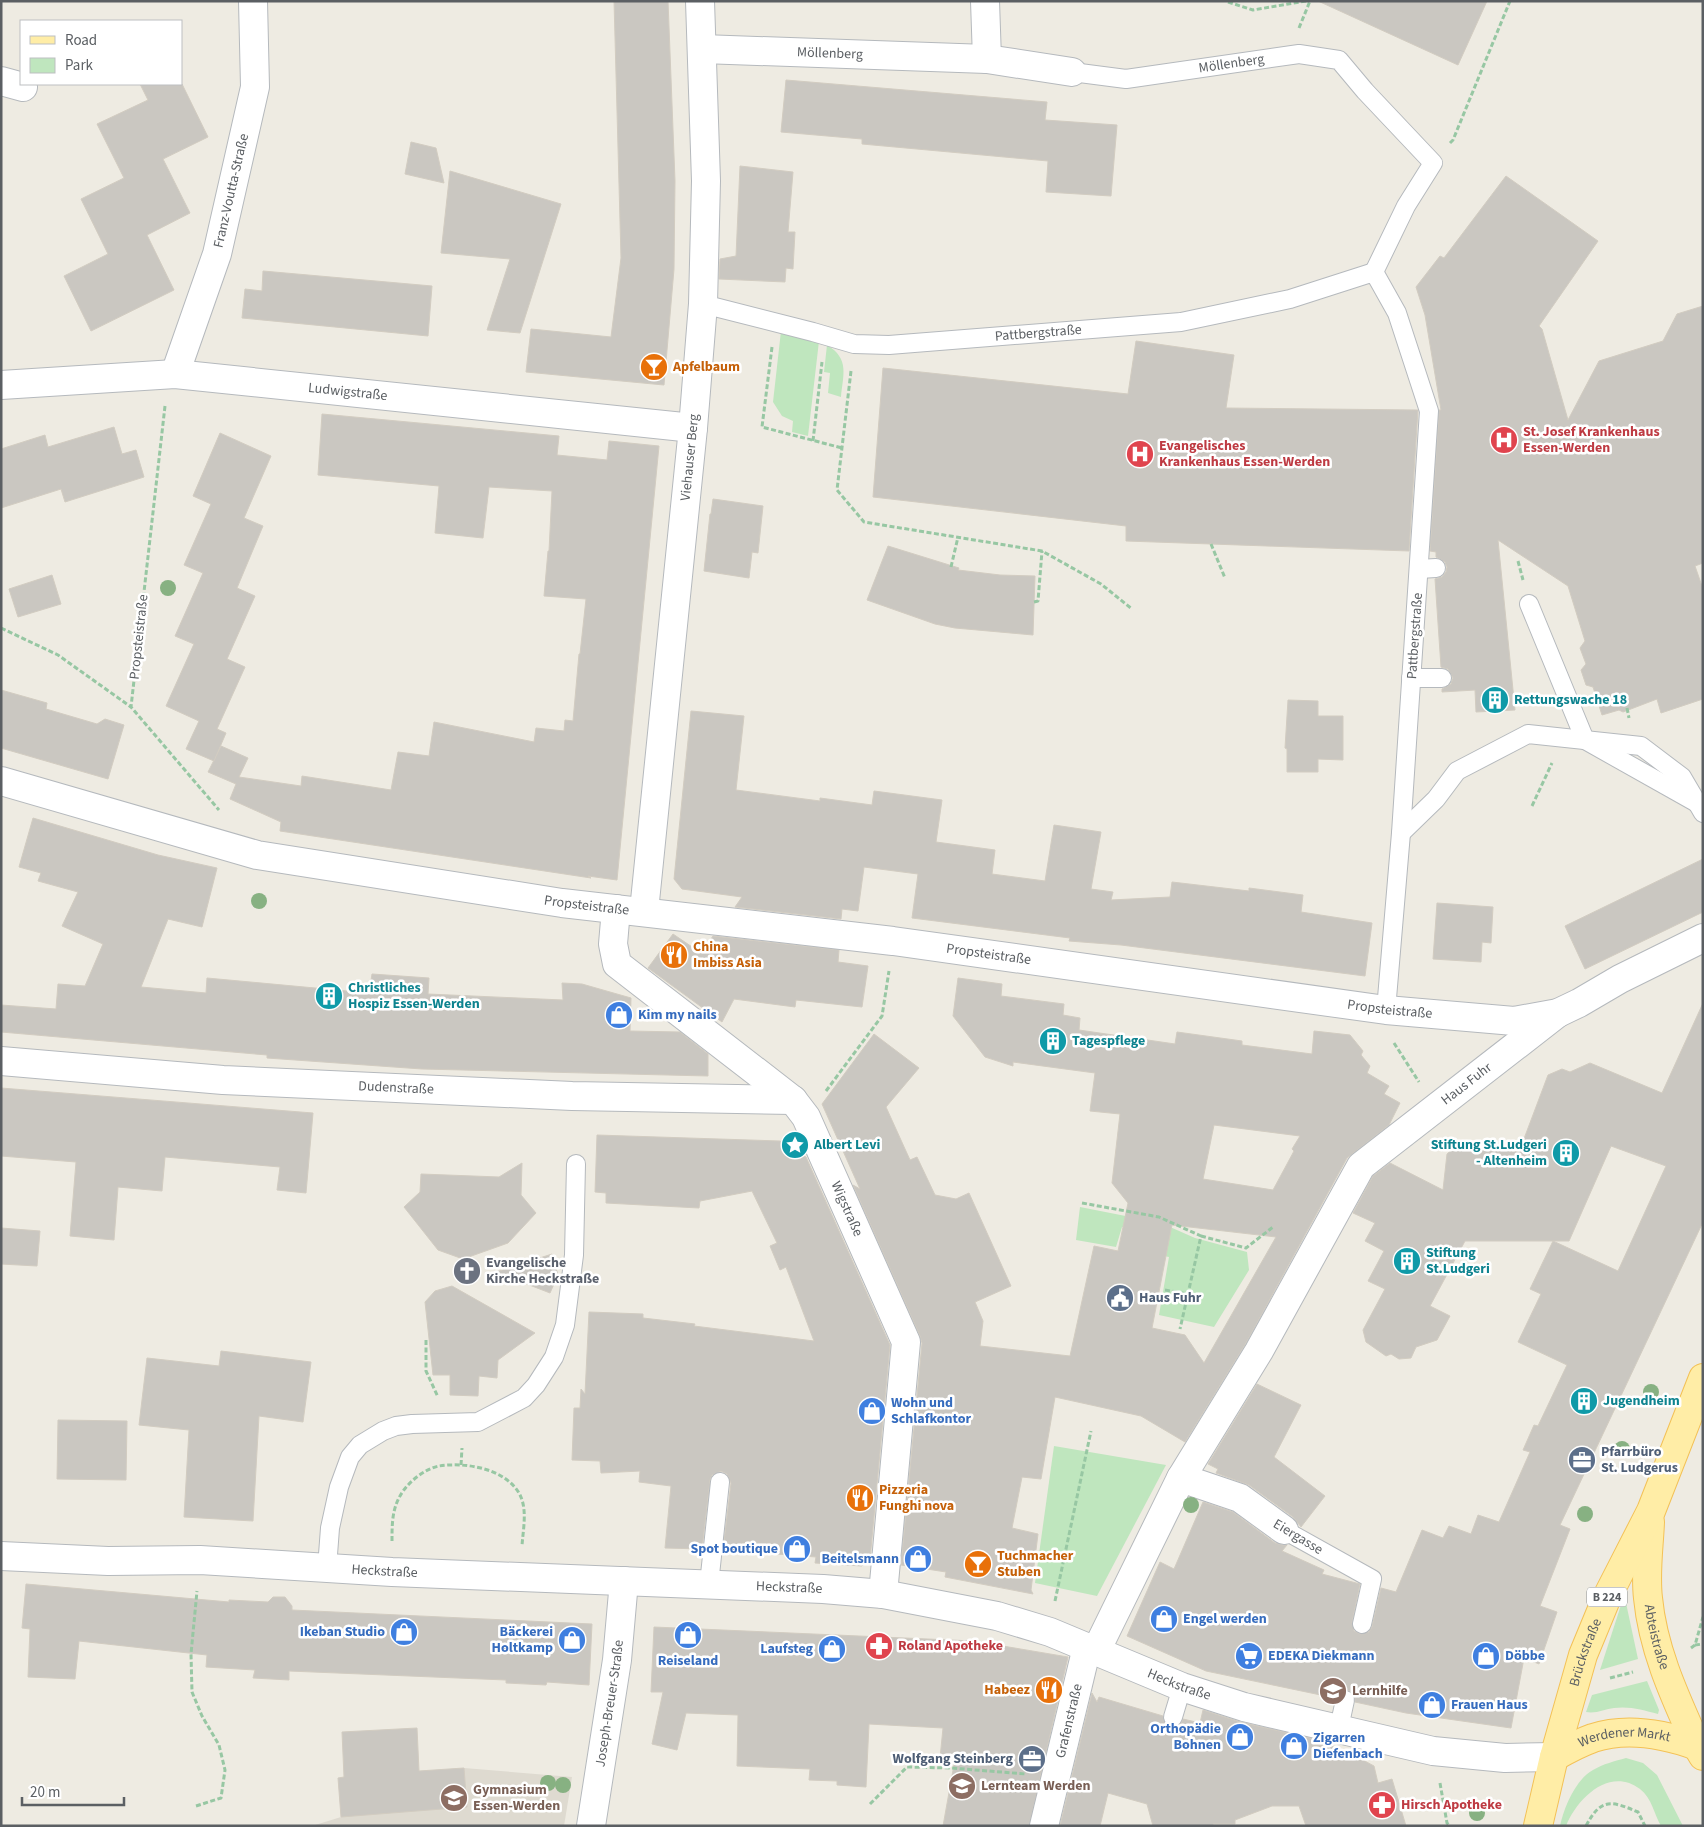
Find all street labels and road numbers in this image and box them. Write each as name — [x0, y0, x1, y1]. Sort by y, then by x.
street label: Möllenberg — [797, 42, 863, 65]
street label: Möllenberg — [1197, 49, 1266, 78]
street label: Franz-Voutta-Straße — [209, 132, 254, 250]
street label: Pattbergstraße — [994, 320, 1082, 347]
street label: Ludwigstraße — [307, 378, 388, 406]
street label: Viehauser Berg — [676, 413, 704, 502]
street label: Pattbergstraße — [1402, 592, 1428, 680]
street label: Propsteistraße — [125, 593, 153, 681]
street label: Propsteistraße — [543, 890, 630, 921]
street label: Propsteistraße — [945, 939, 1032, 970]
street label: Propsteistraße — [1346, 995, 1433, 1024]
street label: Haus Fuhr — [1437, 1058, 1496, 1110]
street label: Dudenstraße — [358, 1076, 434, 1100]
street label: Wigstraße — [826, 1178, 868, 1240]
street label: Eiergasse — [1269, 1514, 1327, 1560]
street label: Heckstraße — [351, 1559, 418, 1583]
street label: Heckstraße — [756, 1576, 823, 1599]
road number: B 224 — [1587, 1588, 1627, 1606]
street label: Abteistraße — [1639, 1603, 1674, 1673]
street label: Brückstraße — [1565, 1615, 1607, 1689]
street label: Joseph-Breuer-Straße — [590, 1639, 629, 1769]
street label: Heckstraße — [1144, 1664, 1213, 1706]
street label: Grafenstraße — [1051, 1682, 1088, 1760]
street label: Werdener Markt — [1575, 1722, 1673, 1753]

